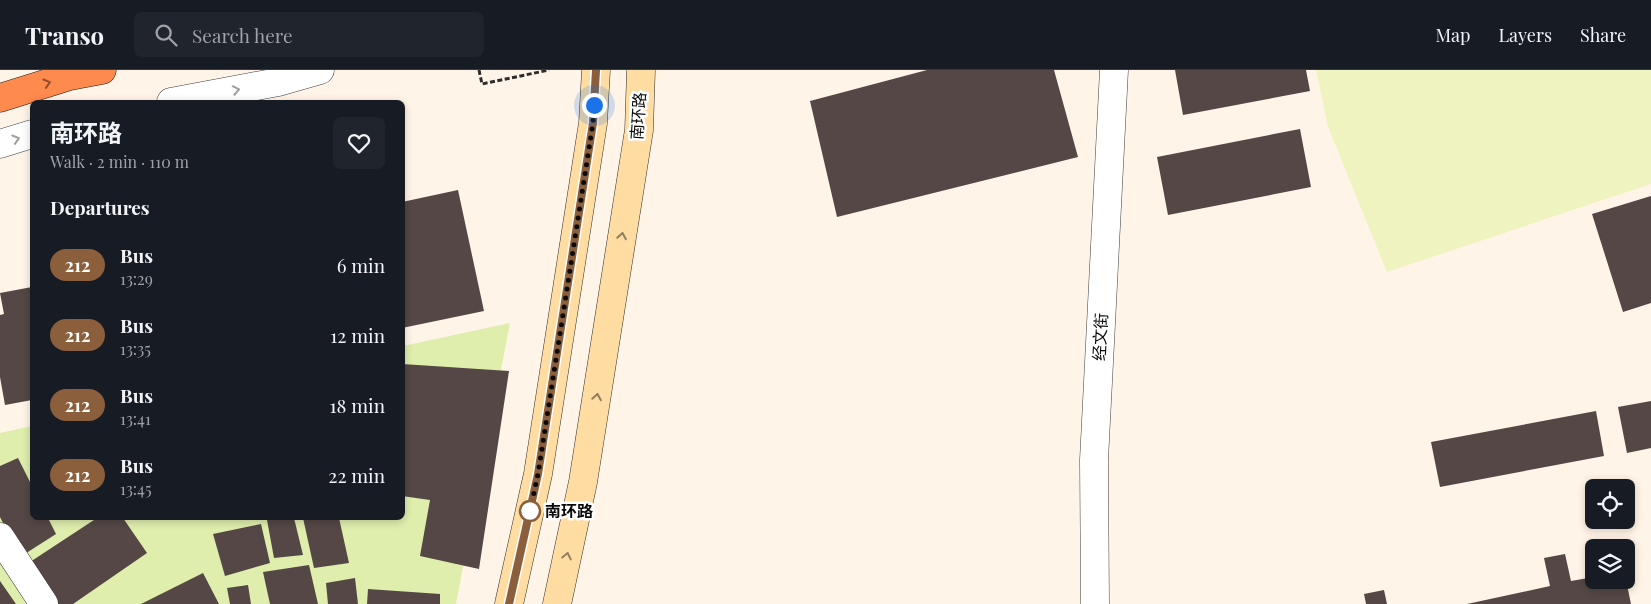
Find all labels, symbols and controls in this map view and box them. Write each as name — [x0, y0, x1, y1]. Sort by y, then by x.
search box — [134, 12, 484, 57]
text: Transo — [25, 19, 104, 51]
icon: search — [152, 21, 180, 49]
text: Search here — [192, 22, 293, 48]
text: Map — [1435, 23, 1470, 47]
text: Layers — [1498, 23, 1552, 47]
text: Share — [1580, 23, 1626, 47]
one-way arrow — [42, 79, 50, 89]
one-way arrow — [231, 85, 240, 96]
street label: 南环路 — [625, 91, 650, 141]
your location — [582, 93, 607, 118]
text: 南环路 — [50, 116, 122, 148]
button: heart — [333, 117, 385, 169]
one-way arrow — [12, 134, 20, 144]
text: Walk · 2 min · 110 m — [50, 151, 189, 172]
text: Departures — [50, 194, 150, 220]
one-way arrow — [616, 232, 627, 240]
text: Bus — [120, 242, 153, 268]
text: 6 min — [337, 252, 385, 278]
text: 212 — [65, 253, 90, 277]
text: 13:29 — [120, 268, 153, 289]
text: Bus — [120, 312, 153, 338]
street label: 经文街 — [1088, 312, 1111, 361]
text: 12 min — [330, 322, 385, 348]
text: 212 — [65, 323, 90, 347]
text: 13:35 — [120, 338, 151, 359]
text: Bus — [120, 382, 153, 408]
text: 18 min — [330, 392, 385, 418]
one-way arrow — [591, 392, 601, 401]
text: 212 — [65, 393, 90, 417]
text: 13:41 — [120, 408, 151, 429]
text: Bus — [120, 452, 153, 478]
text: 22 min — [328, 462, 385, 488]
text: 212 — [65, 463, 90, 487]
text: 13:45 — [120, 478, 152, 499]
map controls — [1585, 479, 1635, 589]
button: locate — [1585, 479, 1635, 529]
marker: 南环路 — [519, 500, 541, 522]
place label: 南环路 — [545, 500, 593, 521]
button: layers — [1585, 539, 1635, 589]
one-way arrow — [561, 552, 572, 561]

